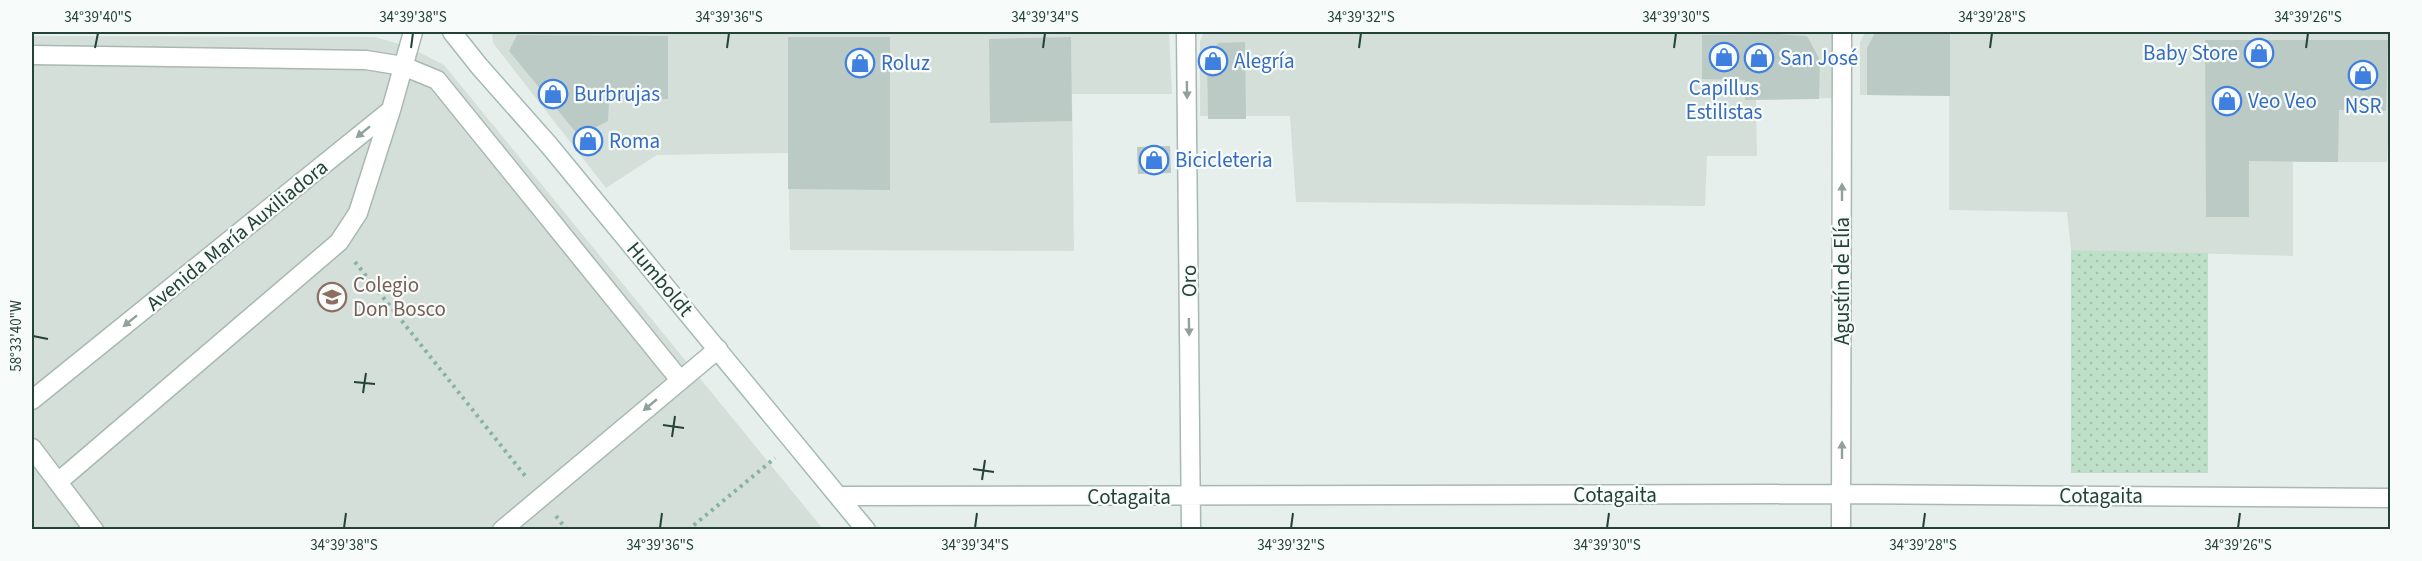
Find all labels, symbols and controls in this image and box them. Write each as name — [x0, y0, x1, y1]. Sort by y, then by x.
text: 34°39'40"S — [64, 7, 132, 28]
text: 34°39'38"S — [379, 7, 447, 28]
text: 34°39'36"S — [695, 7, 763, 28]
text: 34°39'34"S — [1011, 7, 1079, 28]
text: 34°39'32"S — [1327, 7, 1395, 28]
text: 34°39'30"S — [1642, 7, 1710, 28]
text: 34°39'28"S — [1958, 7, 2026, 28]
text: 34°39'26"S — [2274, 7, 2342, 28]
shop icon: Baby Store — [2243, 37, 2275, 69]
place label: Baby Store — [2143, 38, 2238, 68]
shop icon: Capillus Estilistas — [1708, 41, 1740, 73]
shop icon: San José — [1743, 42, 1775, 74]
place label: San José — [1780, 43, 1858, 73]
shop icon: Alegría — [1197, 45, 1229, 77]
place label: Alegría — [1234, 46, 1295, 76]
shop icon: Roluz — [844, 47, 876, 79]
place label: Roluz — [881, 48, 930, 78]
shop icon: NSR — [2347, 59, 2379, 91]
place label: Capillus Estilistas — [1686, 73, 1763, 127]
shop icon: Burbrujas — [537, 78, 569, 110]
place label: Burbrujas — [574, 79, 660, 109]
one-way arrow — [1182, 80, 1192, 99]
shop icon: Veo Veo — [2211, 85, 2243, 117]
place label: Veo Veo — [2248, 86, 2317, 116]
place label: NSR — [2345, 91, 2381, 121]
shop icon: Roma — [572, 125, 604, 157]
one-way arrow — [356, 126, 371, 138]
place label: Roma — [609, 126, 660, 156]
shop icon: Bicicleteria — [1138, 144, 1170, 176]
place label: Bicicleteria — [1175, 145, 1273, 175]
street label: Avenida María Auxiliadora — [140, 152, 334, 318]
one-way arrow — [1837, 183, 1847, 202]
street label: Agustín de Elía — [1827, 217, 1857, 345]
street label: Humboldt — [620, 235, 700, 323]
street label: Oro — [1174, 265, 1204, 297]
place label: Colegio Don Bosco — [353, 270, 446, 324]
school or university icon: Colegio Don Bosco — [316, 281, 348, 313]
text: 58°33'40"W — [6, 300, 27, 372]
one-way arrow — [122, 314, 138, 327]
one-way arrow — [1185, 317, 1194, 336]
one-way arrow — [643, 398, 658, 411]
one-way arrow — [1837, 441, 1847, 460]
street label: Cotagaita — [1573, 480, 1657, 510]
street label: Cotagaita — [2059, 481, 2143, 511]
street label: Cotagaita — [1087, 482, 1171, 512]
text: 34°39'38"S — [310, 535, 378, 556]
text: 34°39'36"S — [626, 535, 694, 556]
text: 34°39'34"S — [941, 535, 1009, 556]
text: 34°39'32"S — [1257, 535, 1325, 556]
text: 34°39'30"S — [1573, 535, 1641, 556]
text: 34°39'28"S — [1889, 535, 1957, 556]
text: 34°39'26"S — [2204, 535, 2272, 556]

